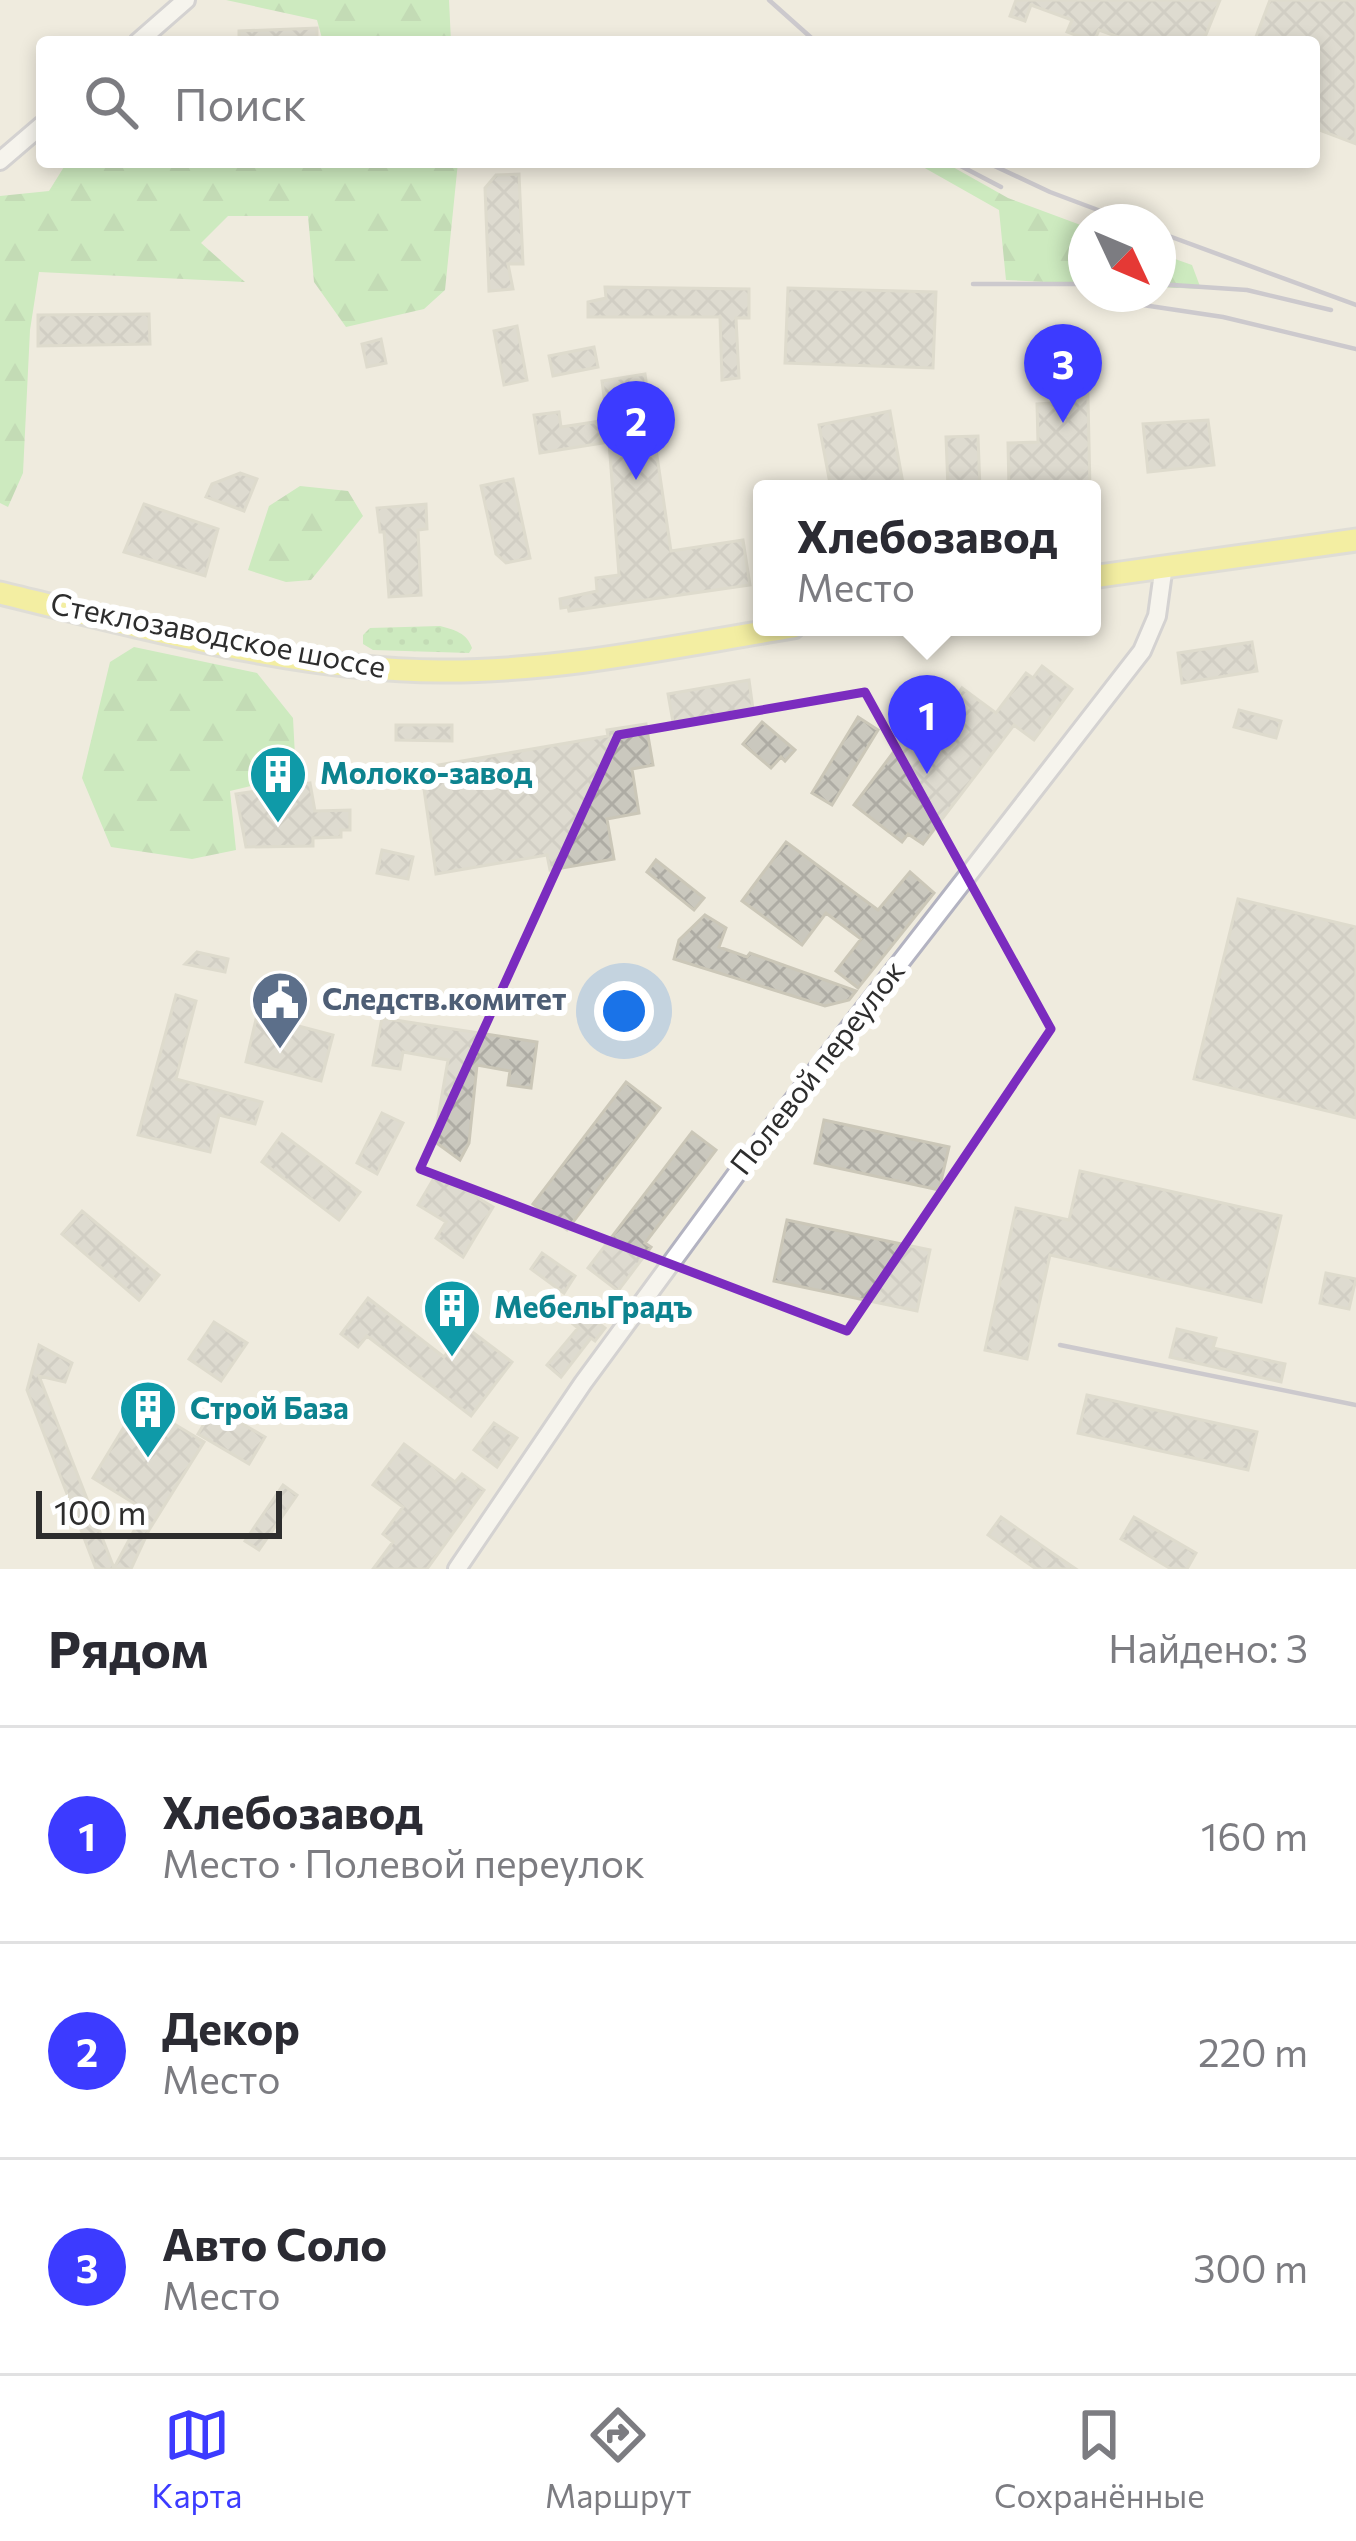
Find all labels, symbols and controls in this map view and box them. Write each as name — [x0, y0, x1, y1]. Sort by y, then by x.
search box — [36, 36, 1320, 168]
icon: search — [78, 69, 144, 135]
text: Поиск — [174, 75, 307, 130]
north arrow — [1068, 204, 1176, 312]
pin: 3 — [1024, 324, 1102, 423]
pin: 2 — [597, 381, 675, 480]
popup — [753, 480, 1101, 636]
text: Хлебозавод — [797, 507, 1057, 562]
text: Место — [797, 562, 915, 610]
street label: Стеклозаводское шоссе — [48, 583, 389, 684]
pin: 1 — [888, 675, 966, 774]
building icon: Молоко-завод — [247, 743, 309, 825]
place label: Молоко-завод — [320, 753, 533, 790]
street label: Полевой переулок — [721, 952, 911, 1181]
public building icon: Следств.комитет — [249, 969, 311, 1051]
place label: Следств.комитет — [322, 979, 566, 1016]
your location — [594, 981, 654, 1041]
building icon: МебельГрадъ — [421, 1277, 483, 1359]
place label: МебельГрадъ — [494, 1287, 693, 1324]
building icon: Строй База — [117, 1378, 179, 1460]
place label: Строй База — [190, 1388, 349, 1425]
scale bar — [36, 1485, 282, 1538]
text: 100 m — [54, 1491, 146, 1532]
text: Рядом — [48, 1616, 209, 1679]
text: Найдено: 3 — [1108, 1623, 1308, 1671]
text: Хлебозавод — [162, 1783, 423, 1838]
text: 1 — [78, 1811, 96, 1859]
text: 160 m — [1201, 1811, 1308, 1859]
text: Место · Полевой переулок — [162, 1838, 645, 1886]
text: Декор — [162, 1999, 300, 2054]
text: 2 — [76, 2027, 98, 2075]
text: 220 m — [1198, 2027, 1308, 2075]
text: Место — [162, 2054, 280, 2102]
text: Авто Соло — [162, 2215, 387, 2270]
text: 3 — [76, 2243, 98, 2291]
text: 300 m — [1193, 2243, 1308, 2291]
text: Место — [162, 2270, 280, 2318]
tab: Карта — [151, 2402, 242, 2515]
tab: Маршрут — [545, 2402, 691, 2515]
tab: Сохранённые — [994, 2402, 1205, 2515]

